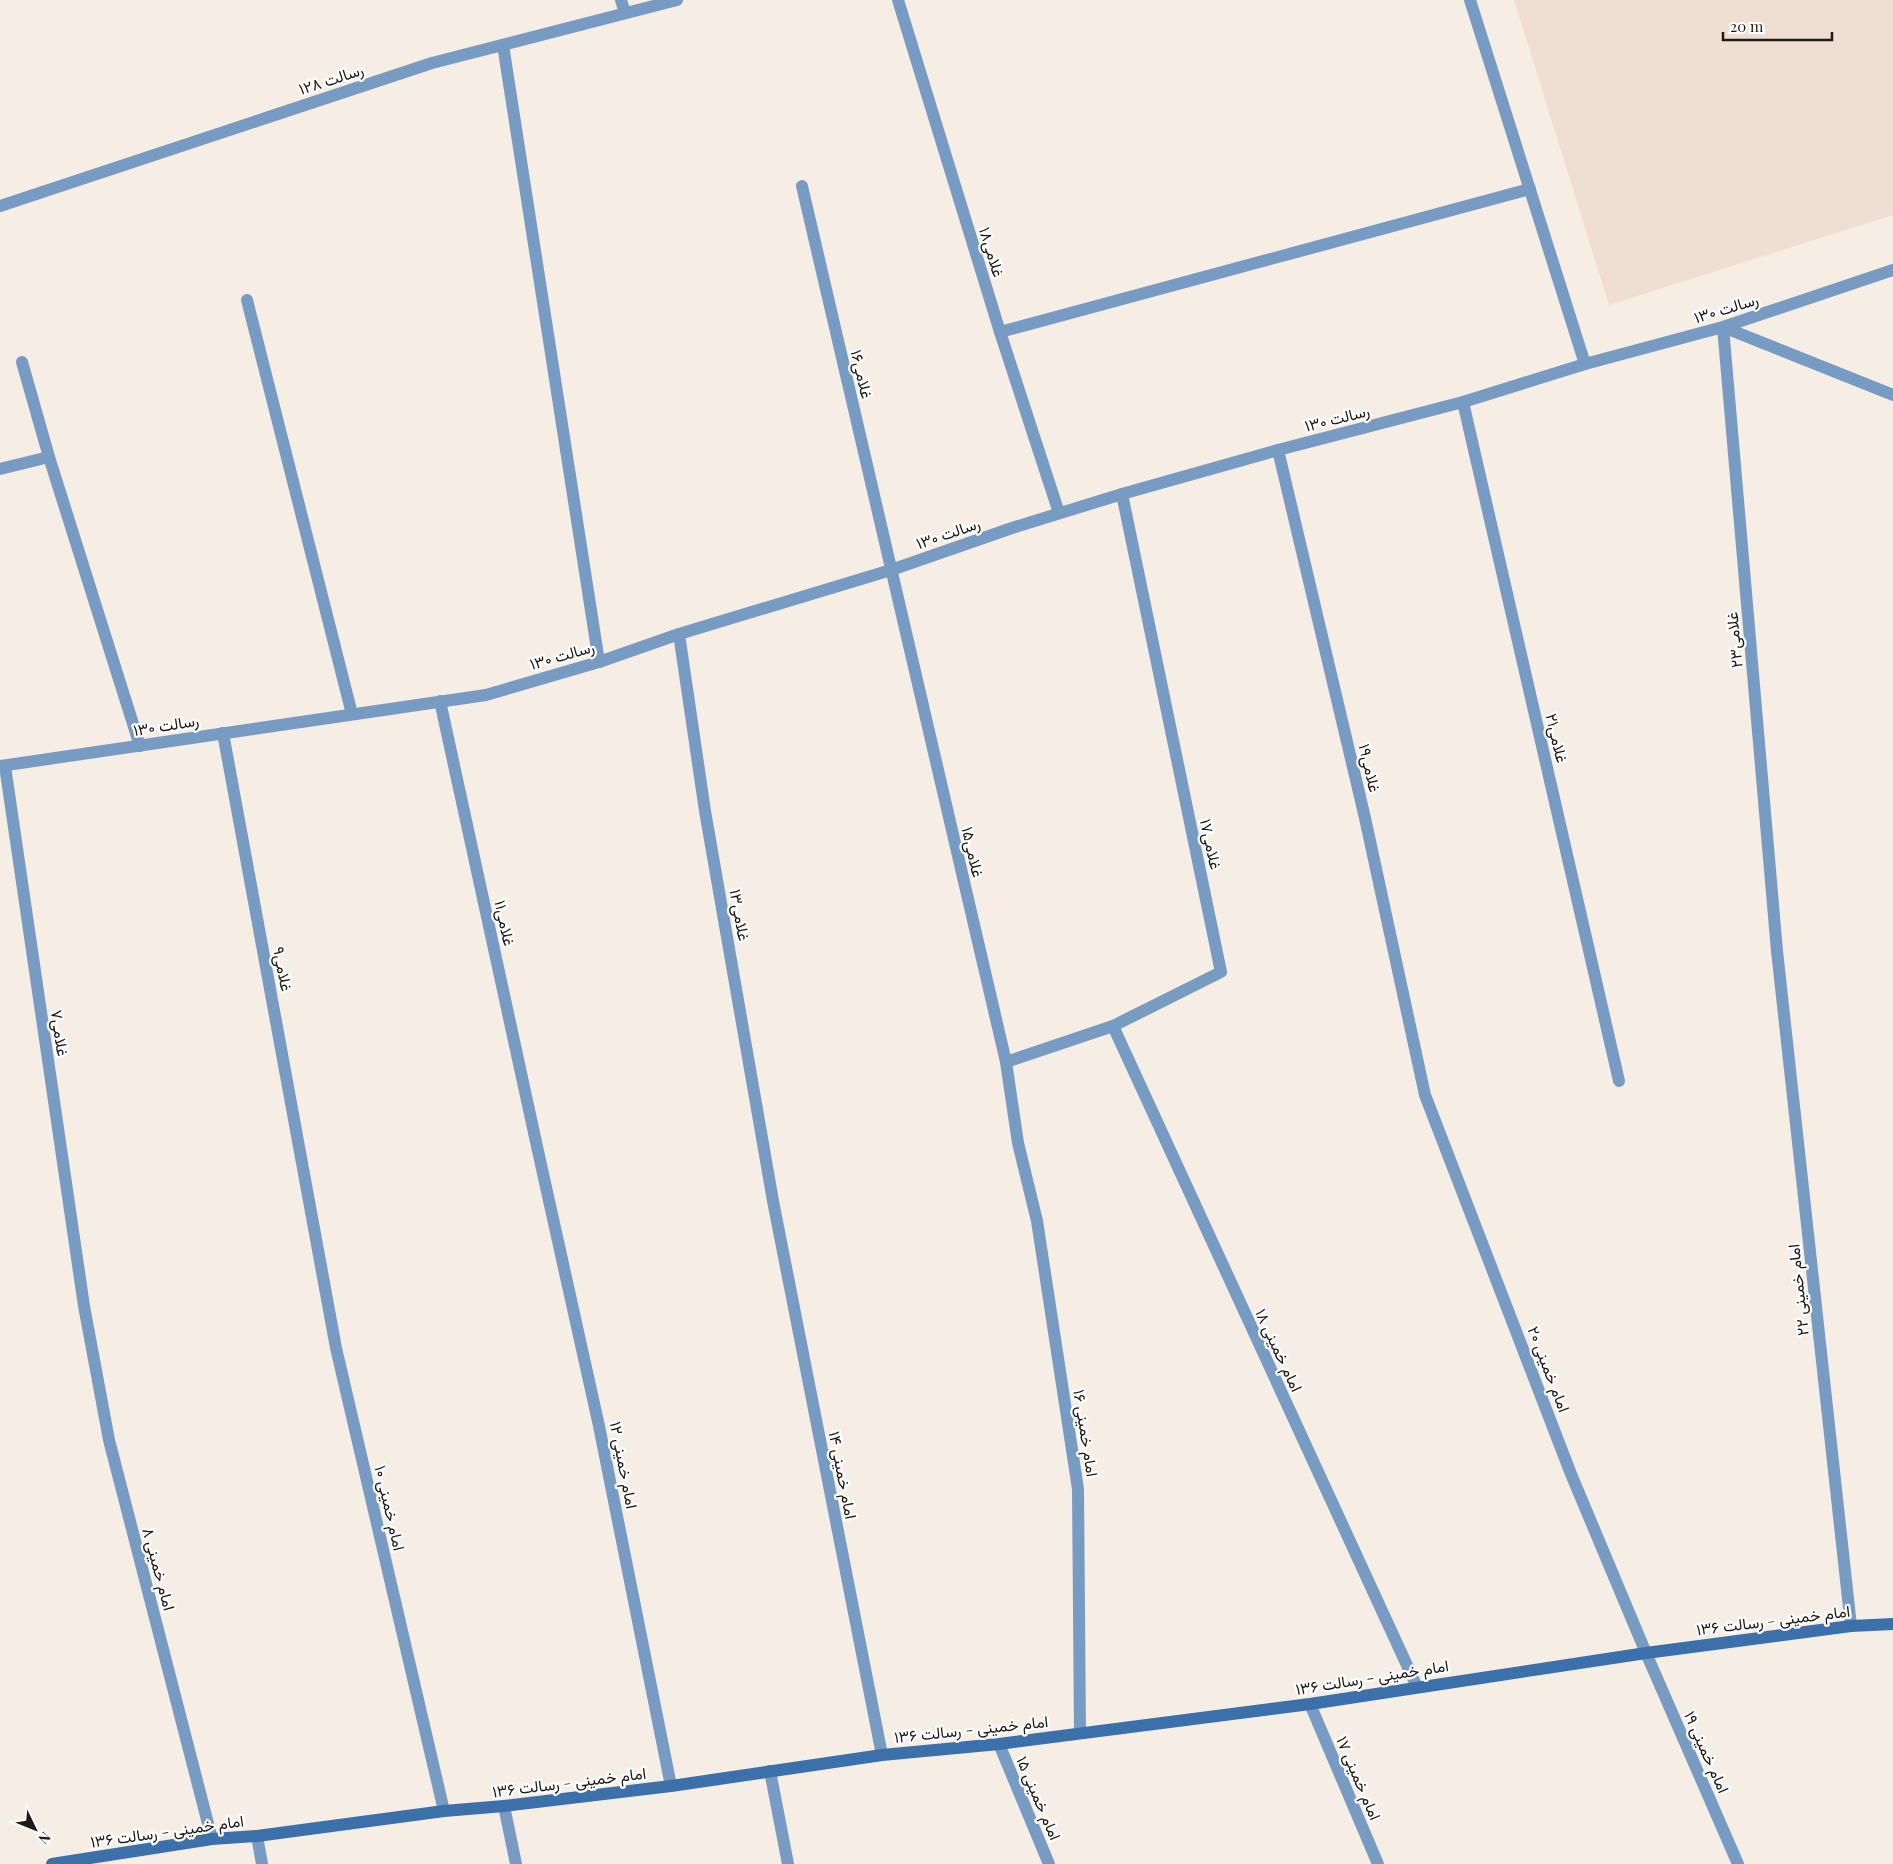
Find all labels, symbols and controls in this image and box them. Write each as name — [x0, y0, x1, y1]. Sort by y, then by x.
scale bar — [1723, 10, 1832, 42]
text: 20 m — [1730, 16, 1764, 36]
street label: رسالت ۱۲۸ — [296, 58, 366, 100]
street label: غلامی۱۸ — [974, 224, 1010, 280]
street label: رسالت ۱۳۰ — [1691, 288, 1761, 328]
street label: غلامی۱۶ — [846, 347, 878, 401]
street label: رسالت ۱۳۰ — [1302, 399, 1372, 437]
street label: رسالت ۱۳۰ — [913, 512, 983, 554]
street label: غلامی۲۳ — [1721, 611, 1747, 669]
street label: رسالت ۱۳۰ — [527, 635, 597, 675]
street label: رسالت ۱۳۰ — [131, 709, 201, 741]
street label: غلامی۲۱ — [1541, 711, 1573, 765]
street label: غلامی۱۹ — [1354, 741, 1386, 795]
street label: غلامی۱۷ — [1195, 817, 1227, 871]
street label: غلامی۱۵ — [957, 825, 989, 879]
street label: غلامی۱۳ — [725, 887, 755, 943]
street label: غلامی۱۱ — [489, 898, 521, 948]
street label: غلامی۹ — [268, 945, 298, 993]
street label: غلامی۷ — [46, 1008, 74, 1058]
street label: امام خمینی ۲۲ — [1782, 1243, 1814, 1337]
street label: امام خمینی ۱۸ — [1250, 1305, 1308, 1395]
street label: امام خمینی ۲۰ — [1523, 1323, 1575, 1415]
street label: امام خمینی ۱۶ — [1068, 1388, 1104, 1478]
street label: امام خمینی ۱۲ — [605, 1420, 643, 1510]
street label: امام خمینی ۱۴ — [824, 1429, 862, 1521]
street label: امام خمینی ۱۰ — [370, 1463, 410, 1553]
street label: امام خمینی ۸ — [137, 1525, 181, 1613]
street label: امام خمینی - رسالت ۱۳۶ — [1695, 1600, 1851, 1640]
street label: امام خمینی - رسالت ۱۳۶ — [1294, 1654, 1450, 1700]
street label: امام خمینی ۱۹ — [1679, 1707, 1735, 1797]
street label: امام خمینی - رسالت ۱۳۶ — [893, 1710, 1049, 1748]
street label: امام خمینی ۱۷ — [1331, 1733, 1387, 1823]
street label: امام خمینی ۱۵ — [1011, 1753, 1067, 1843]
street label: امام خمینی - رسالت ۱۳۶ — [491, 1762, 647, 1802]
north arrow — [10, 1804, 60, 1854]
street label: امام خمینی - رسالت ۱۳۶ — [89, 1809, 245, 1853]
text: N — [34, 1828, 55, 1848]

